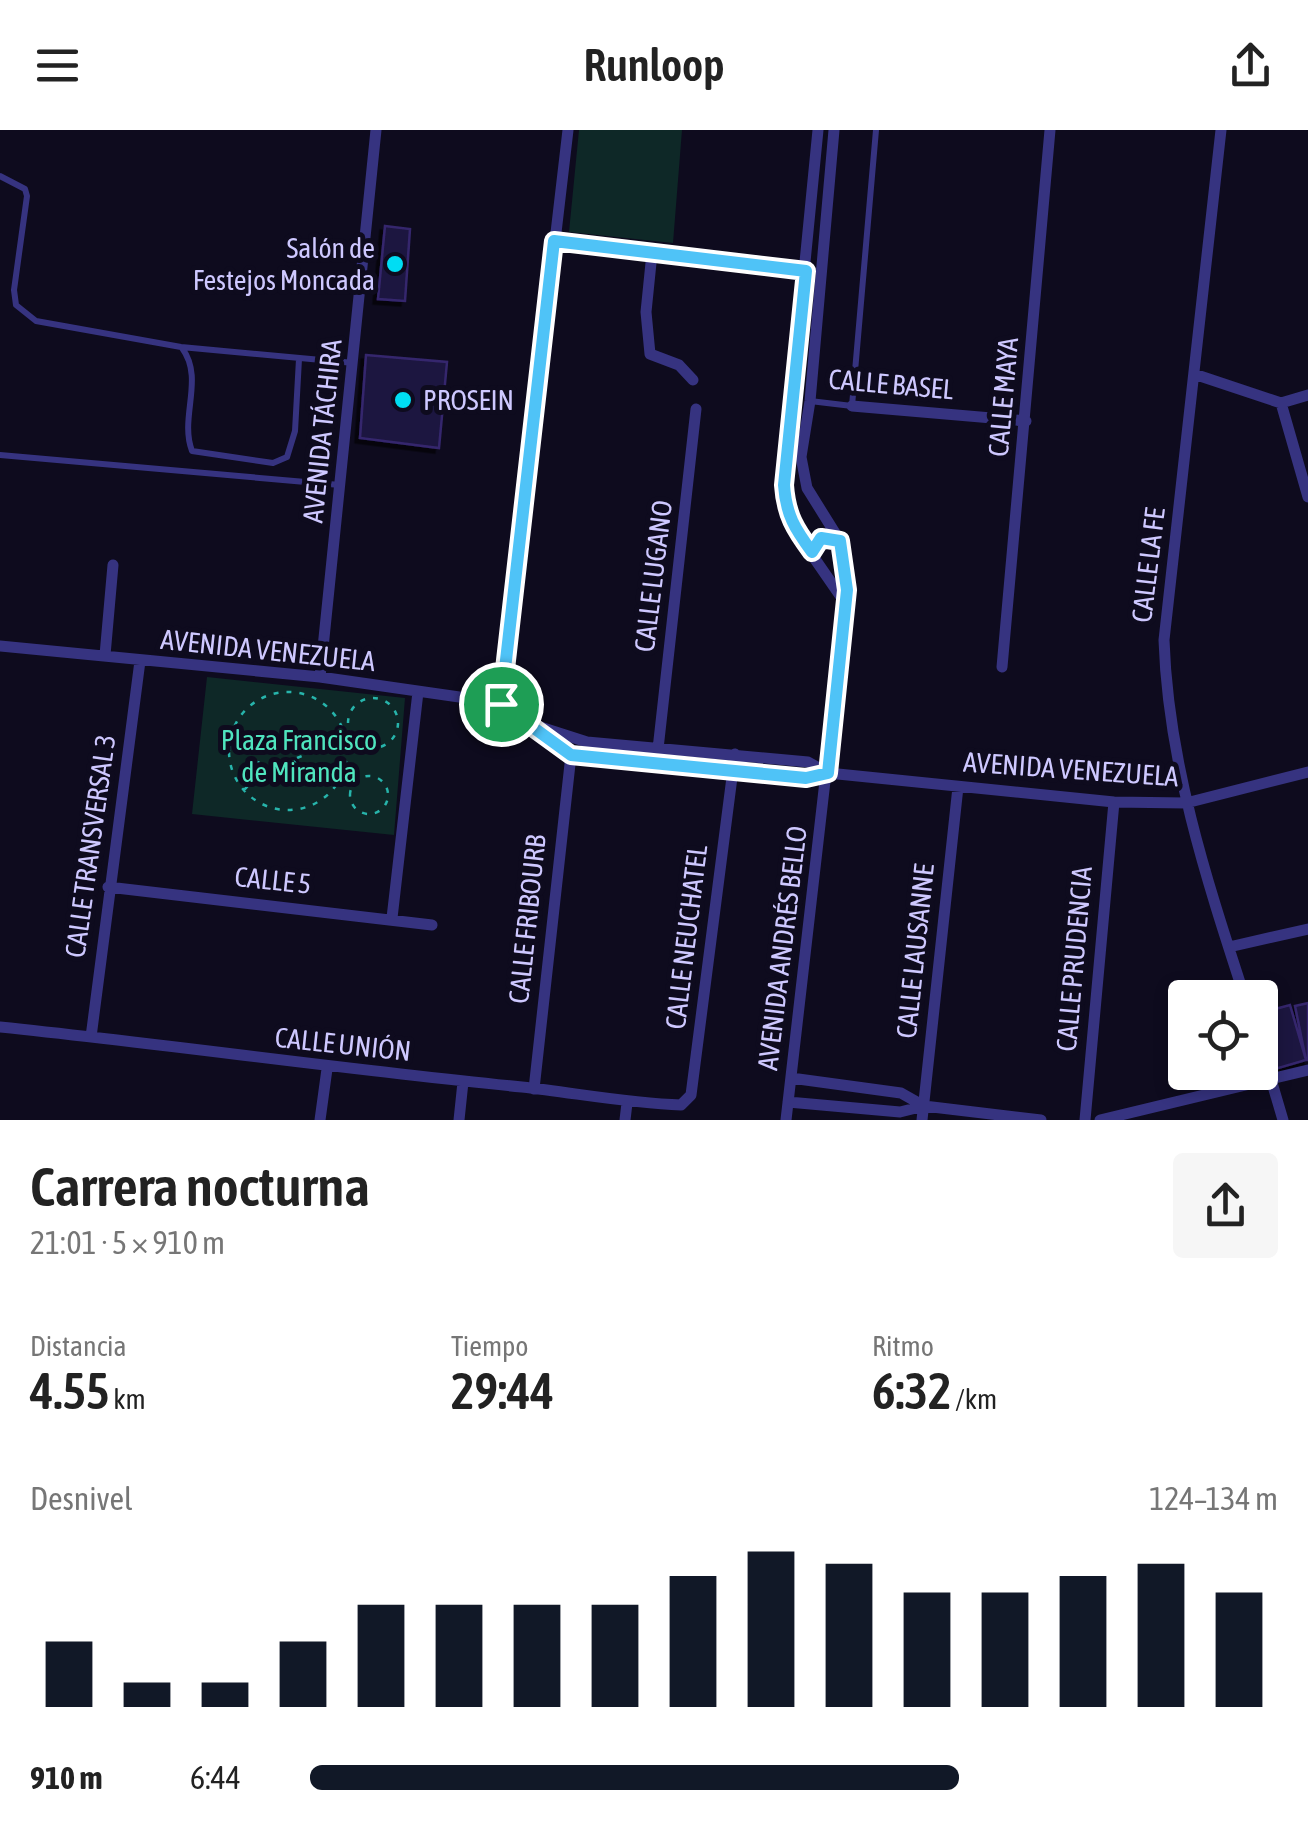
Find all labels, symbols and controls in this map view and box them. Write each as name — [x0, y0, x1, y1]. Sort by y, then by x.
icon: menu — [30, 38, 85, 93]
icon: share — [1223, 38, 1278, 93]
text: Runloop — [583, 39, 725, 91]
place label: Salón de Festejos Moncada — [193, 232, 375, 296]
marker: Salón de Festejos Moncada — [384, 253, 406, 275]
street label: CALLE MAYA — [982, 336, 1024, 458]
street label: AVENIDA TÁCHIRA — [296, 337, 348, 524]
street label: CALLE BASEL — [827, 363, 955, 405]
place label: PROSEIN — [423, 384, 514, 416]
marker: PROSEIN — [392, 389, 414, 411]
street label: CALLE LUGANO — [628, 498, 678, 654]
street label: CALLE LA FE — [1125, 506, 1171, 624]
street label: AVENIDA VENEZUELA — [159, 623, 377, 677]
pin — [459, 662, 544, 747]
icon: arrive — [474, 677, 529, 732]
park label: Plaza Francisco de Miranda — [221, 724, 377, 788]
street label: CALLE TRANSVERSAL 3 — [58, 732, 122, 960]
street label: AVENIDA VENEZUELA — [962, 746, 1180, 792]
street label: AVENIDA ANDRÉS BELLO — [751, 824, 813, 1072]
street label: CALLE FRIBOURB — [502, 833, 552, 1005]
street label: CALLE NEUCHATEL — [659, 843, 713, 1031]
street label: CALLE 5 — [233, 860, 313, 900]
street label: CALLE LAUSANNE — [890, 862, 940, 1040]
street label: CALLE PRUDENCIA — [1050, 865, 1098, 1053]
map controls — [1168, 980, 1278, 1090]
button: locate — [1168, 980, 1278, 1090]
street label: CALLE UNIÓN — [273, 1021, 413, 1067]
button: share — [1173, 1153, 1278, 1258]
text: Carrera nocturna — [30, 1155, 370, 1218]
text: 21:01 · 5 × 910 m — [30, 1224, 225, 1261]
text: Distancia — [30, 1330, 127, 1362]
text: Tiempo — [451, 1330, 528, 1362]
text: Ritmo — [872, 1330, 934, 1362]
text: 4.55 — [30, 1362, 109, 1420]
text: 29:44 — [451, 1362, 554, 1420]
text: 6:32 — [872, 1362, 951, 1420]
text: km — [109, 1383, 146, 1415]
text: /km — [951, 1383, 997, 1415]
text: Desnivel — [30, 1480, 133, 1517]
text: 124–134 m — [1149, 1480, 1278, 1517]
text: 910 m — [30, 1759, 103, 1796]
text: 6:44 — [190, 1759, 241, 1796]

